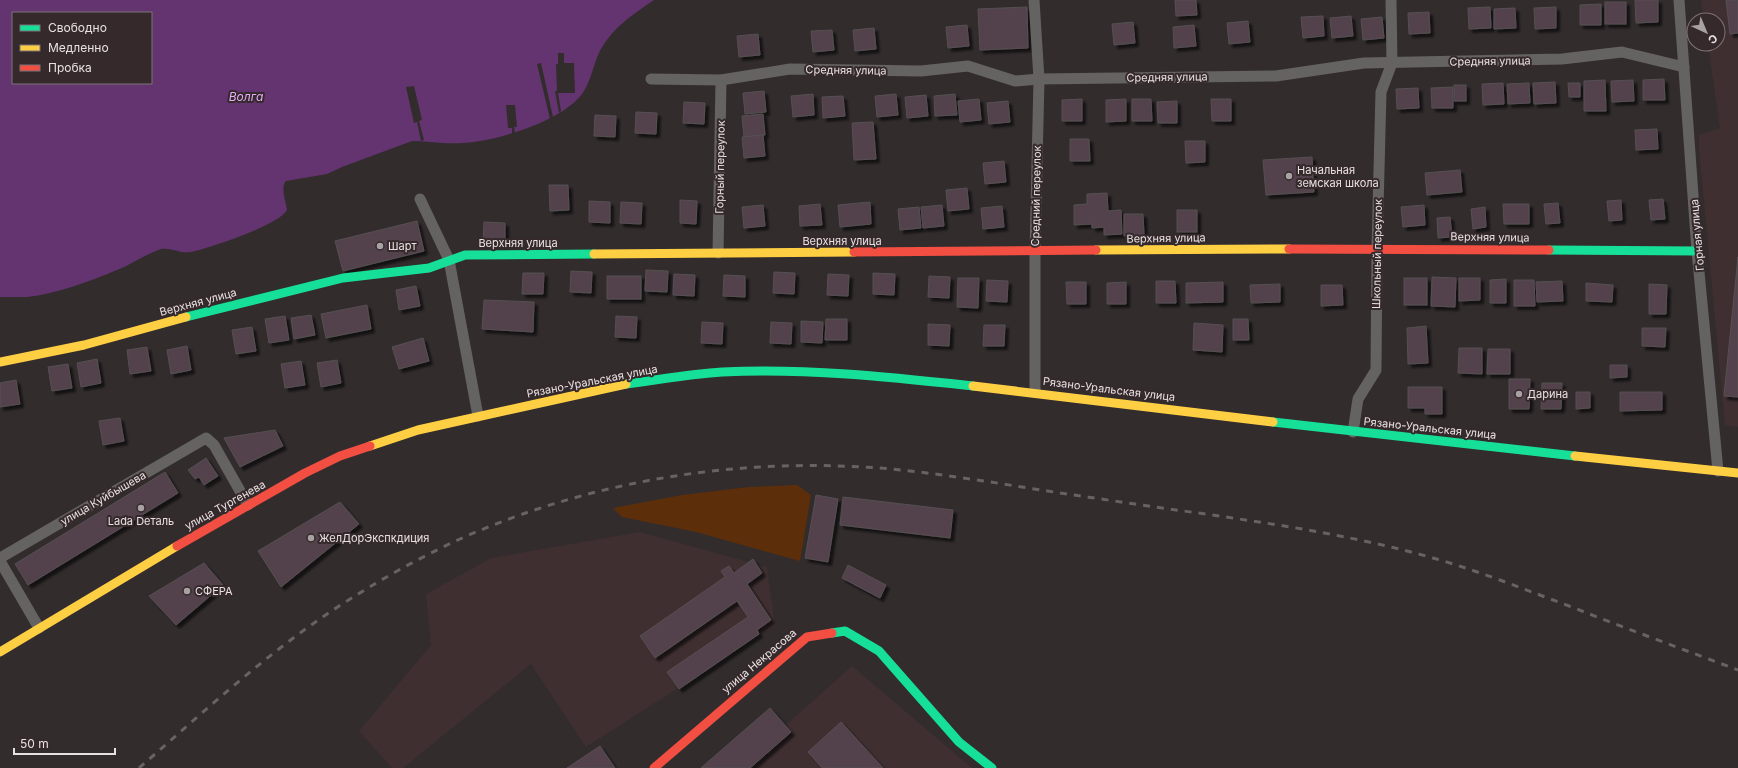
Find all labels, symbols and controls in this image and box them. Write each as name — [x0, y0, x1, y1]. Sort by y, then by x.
legend — [12, 12, 152, 84]
north arrow — [1686, 12, 1726, 52]
text: Свободно — [48, 20, 107, 35]
text: С — [1705, 31, 1721, 47]
text: Медленно — [48, 40, 109, 55]
street label: Средняя улица — [1449, 53, 1531, 69]
text: Пробка — [48, 60, 92, 75]
street label: Средняя улица — [805, 62, 887, 78]
street label: Средняя улица — [1126, 69, 1208, 85]
water label: Волга — [229, 89, 263, 104]
street label: Горный переулок — [712, 120, 728, 214]
street label: Средний переулок — [1028, 145, 1044, 247]
place label: Начальная земская школа — [1297, 163, 1379, 190]
marker: Начальная земская школа — [1284, 171, 1294, 181]
street label: Школьный переулок — [1369, 199, 1385, 309]
street label: Горная улица — [1687, 199, 1707, 271]
street label: Верхняя улица — [1450, 229, 1530, 245]
street label: Верхняя улица — [1126, 230, 1206, 246]
street label: Верхняя улица — [802, 234, 882, 248]
street label: Верхняя улица — [478, 236, 558, 250]
place label: Шарт — [388, 239, 417, 253]
marker: Шарт — [375, 241, 385, 251]
street label: Верхняя улица — [158, 285, 238, 319]
street label: Рязано-Уральская улица — [525, 361, 659, 401]
street label: Рязано-Уральская улица — [1042, 374, 1176, 404]
place label: Дарина — [1527, 387, 1568, 401]
marker: Дарина — [1514, 389, 1524, 399]
street label: Рязано-Уральская улица — [1363, 414, 1497, 442]
street label: улица Куйбышева — [58, 468, 148, 528]
street label: улица Тургенева — [182, 477, 268, 533]
marker: Lada Dеталь — [136, 503, 146, 513]
place label: Lada Dеталь — [108, 514, 174, 528]
place label: ЖелДорЭкспкдиция — [319, 531, 429, 545]
marker: ЖелДорЭкспкдиция — [306, 533, 316, 543]
place label: СФЕРА — [195, 584, 233, 598]
marker: СФЕРА — [182, 586, 192, 596]
street label: улица Некрасова — [719, 626, 799, 696]
scale bar — [14, 730, 115, 756]
text: 50 m — [20, 736, 49, 751]

